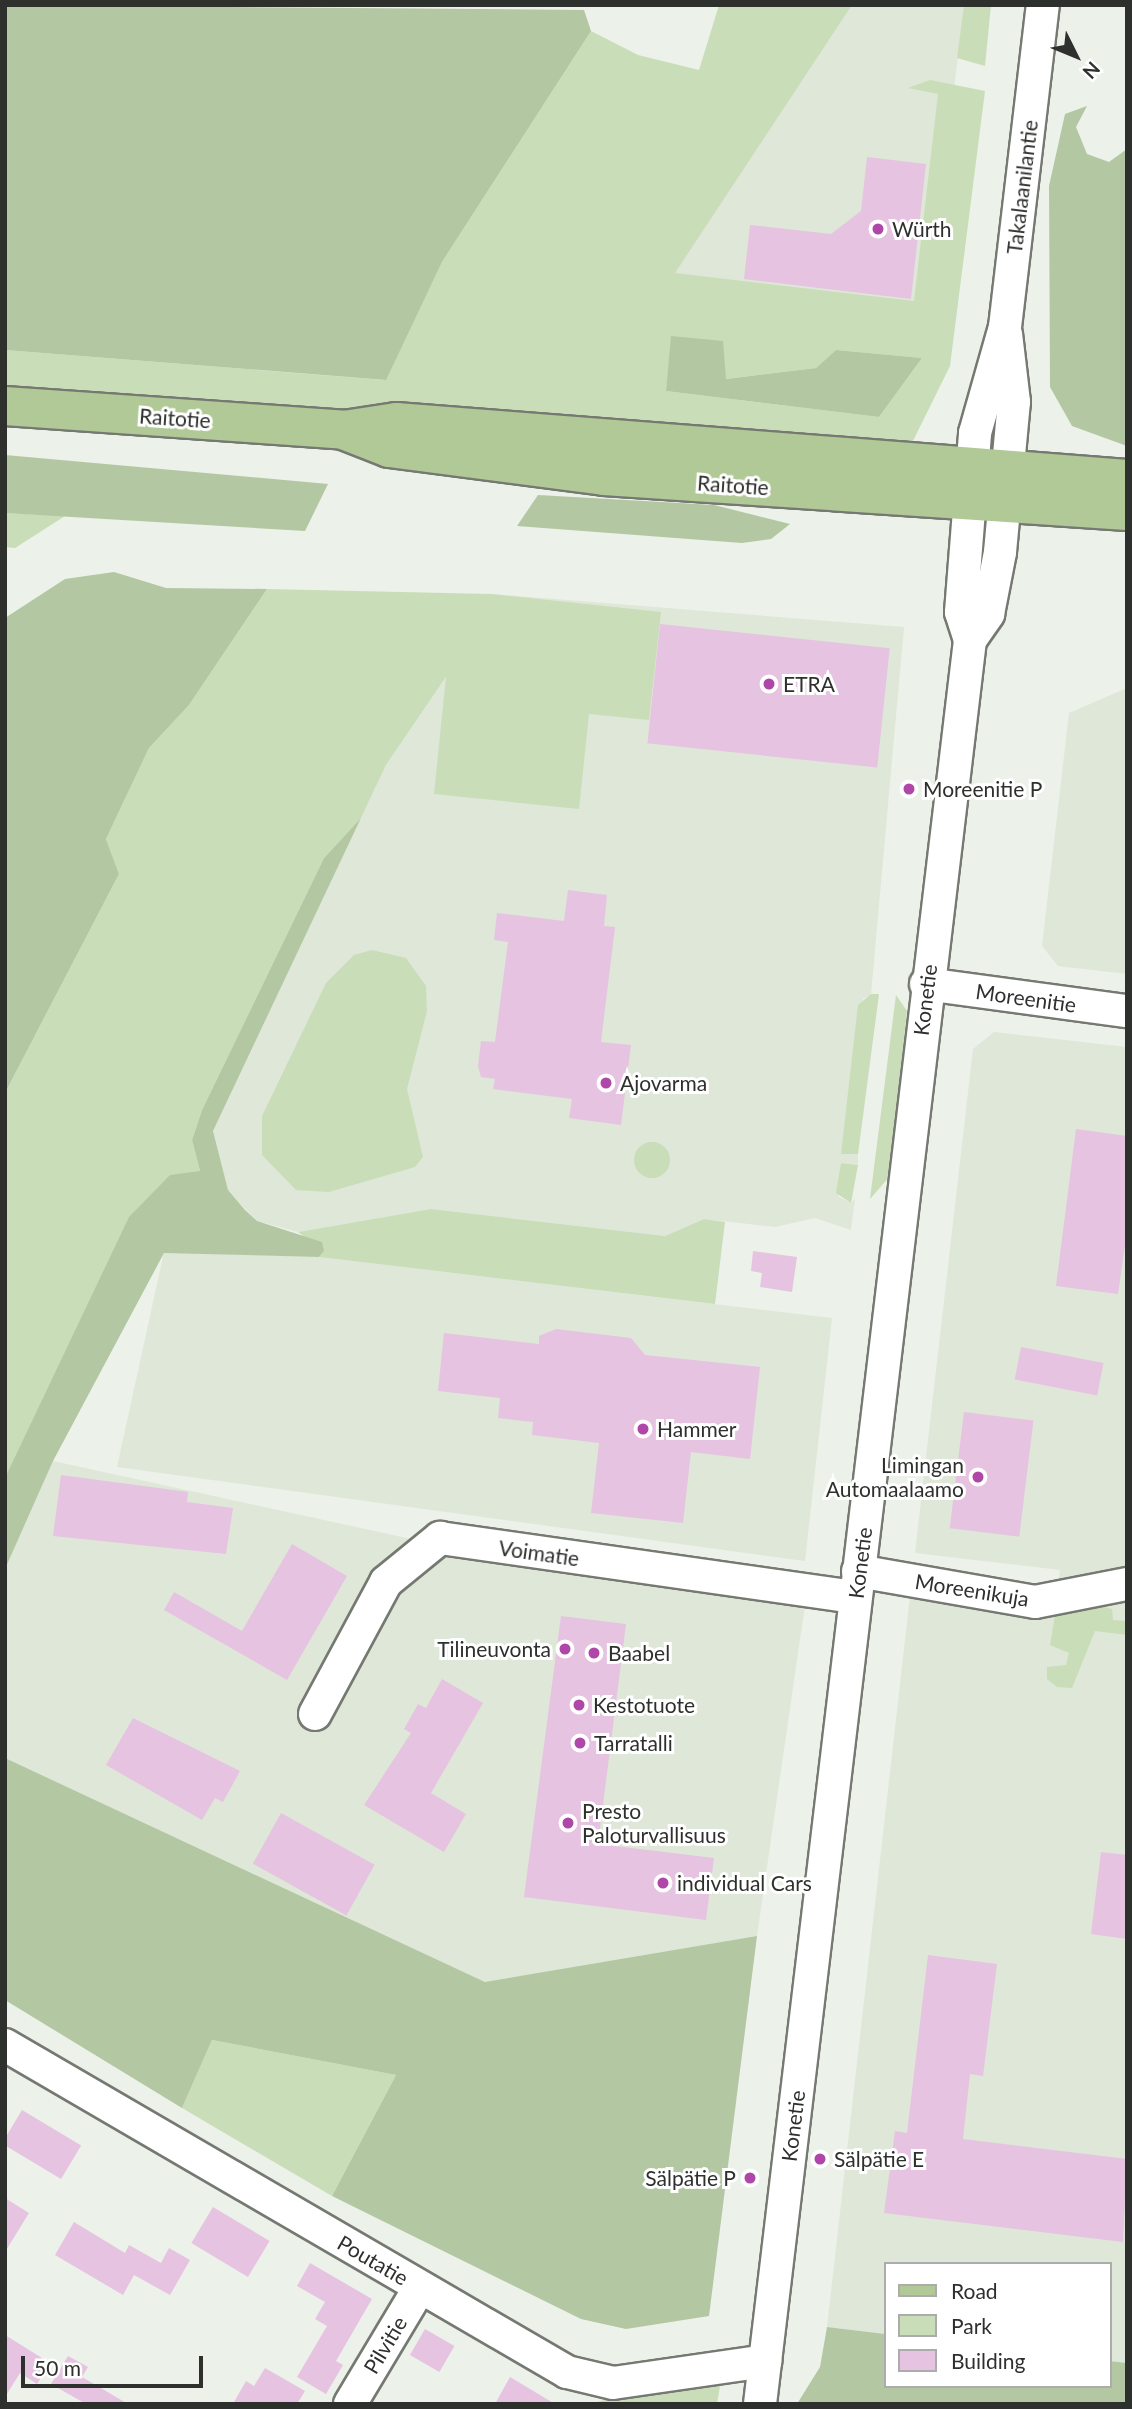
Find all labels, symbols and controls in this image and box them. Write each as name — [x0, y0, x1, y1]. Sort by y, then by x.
north arrow — [1041, 21, 1111, 91]
text: N — [1078, 57, 1105, 84]
street label: Takalaanilantie — [1001, 118, 1043, 256]
place label: Würth — [892, 216, 952, 242]
marker: Würth — [870, 221, 886, 237]
street label: Raitotie — [138, 403, 212, 433]
street label: Raitotie — [696, 470, 770, 500]
place label: ETRA — [783, 671, 835, 697]
marker: ETRA — [761, 676, 777, 692]
place label: Moreenitie P — [923, 776, 1042, 802]
marker: Moreenitie P — [901, 781, 917, 797]
street label: Konetie — [908, 963, 942, 1037]
street label: Moreenitie — [974, 978, 1078, 1018]
place label: Ajovarma — [620, 1070, 707, 1096]
marker: Ajovarma — [598, 1075, 614, 1091]
place label: Hammer — [657, 1416, 736, 1442]
marker: Hammer — [635, 1421, 651, 1437]
place label: Limingan Automaalaamo — [826, 1452, 964, 1502]
marker: Limingan Automaalaamo — [970, 1469, 986, 1485]
street label: Konetie — [843, 1526, 877, 1600]
street label: Voimatie — [497, 1535, 581, 1571]
street label: Moreenikuja — [913, 1569, 1031, 1611]
place label: Tilineuvonta — [437, 1636, 551, 1662]
place label: Baabel — [608, 1640, 670, 1666]
marker: Tilineuvonta — [557, 1641, 573, 1657]
marker: Baabel — [586, 1645, 602, 1661]
place label: Kestotuote — [593, 1692, 695, 1718]
marker: Kestotuote — [571, 1697, 587, 1713]
place label: Tarratalli — [594, 1730, 673, 1756]
marker: Tarratalli — [572, 1735, 588, 1751]
place label: Presto Paloturvallisuus — [582, 1798, 726, 1848]
marker: Presto Paloturvallisuus — [560, 1815, 576, 1831]
place label: individual Cars — [677, 1870, 812, 1896]
marker: individual Cars — [655, 1875, 671, 1891]
street label: Konetie — [776, 2089, 810, 2163]
place label: Sälpätie E — [834, 2146, 924, 2172]
marker: Sälpätie E — [812, 2151, 828, 2167]
place label: Sälpätie P — [645, 2165, 736, 2191]
marker: Sälpätie P — [742, 2170, 758, 2186]
street label: Poutatie — [333, 2230, 413, 2290]
legend — [884, 2262, 1111, 2388]
text: Road — [951, 2278, 998, 2303]
street label: Pilvitie — [358, 2312, 412, 2378]
text: Park — [951, 2313, 992, 2338]
scale bar — [24, 2342, 206, 2386]
text: Building — [951, 2348, 1026, 2373]
text: 50 m — [34, 2355, 81, 2380]

